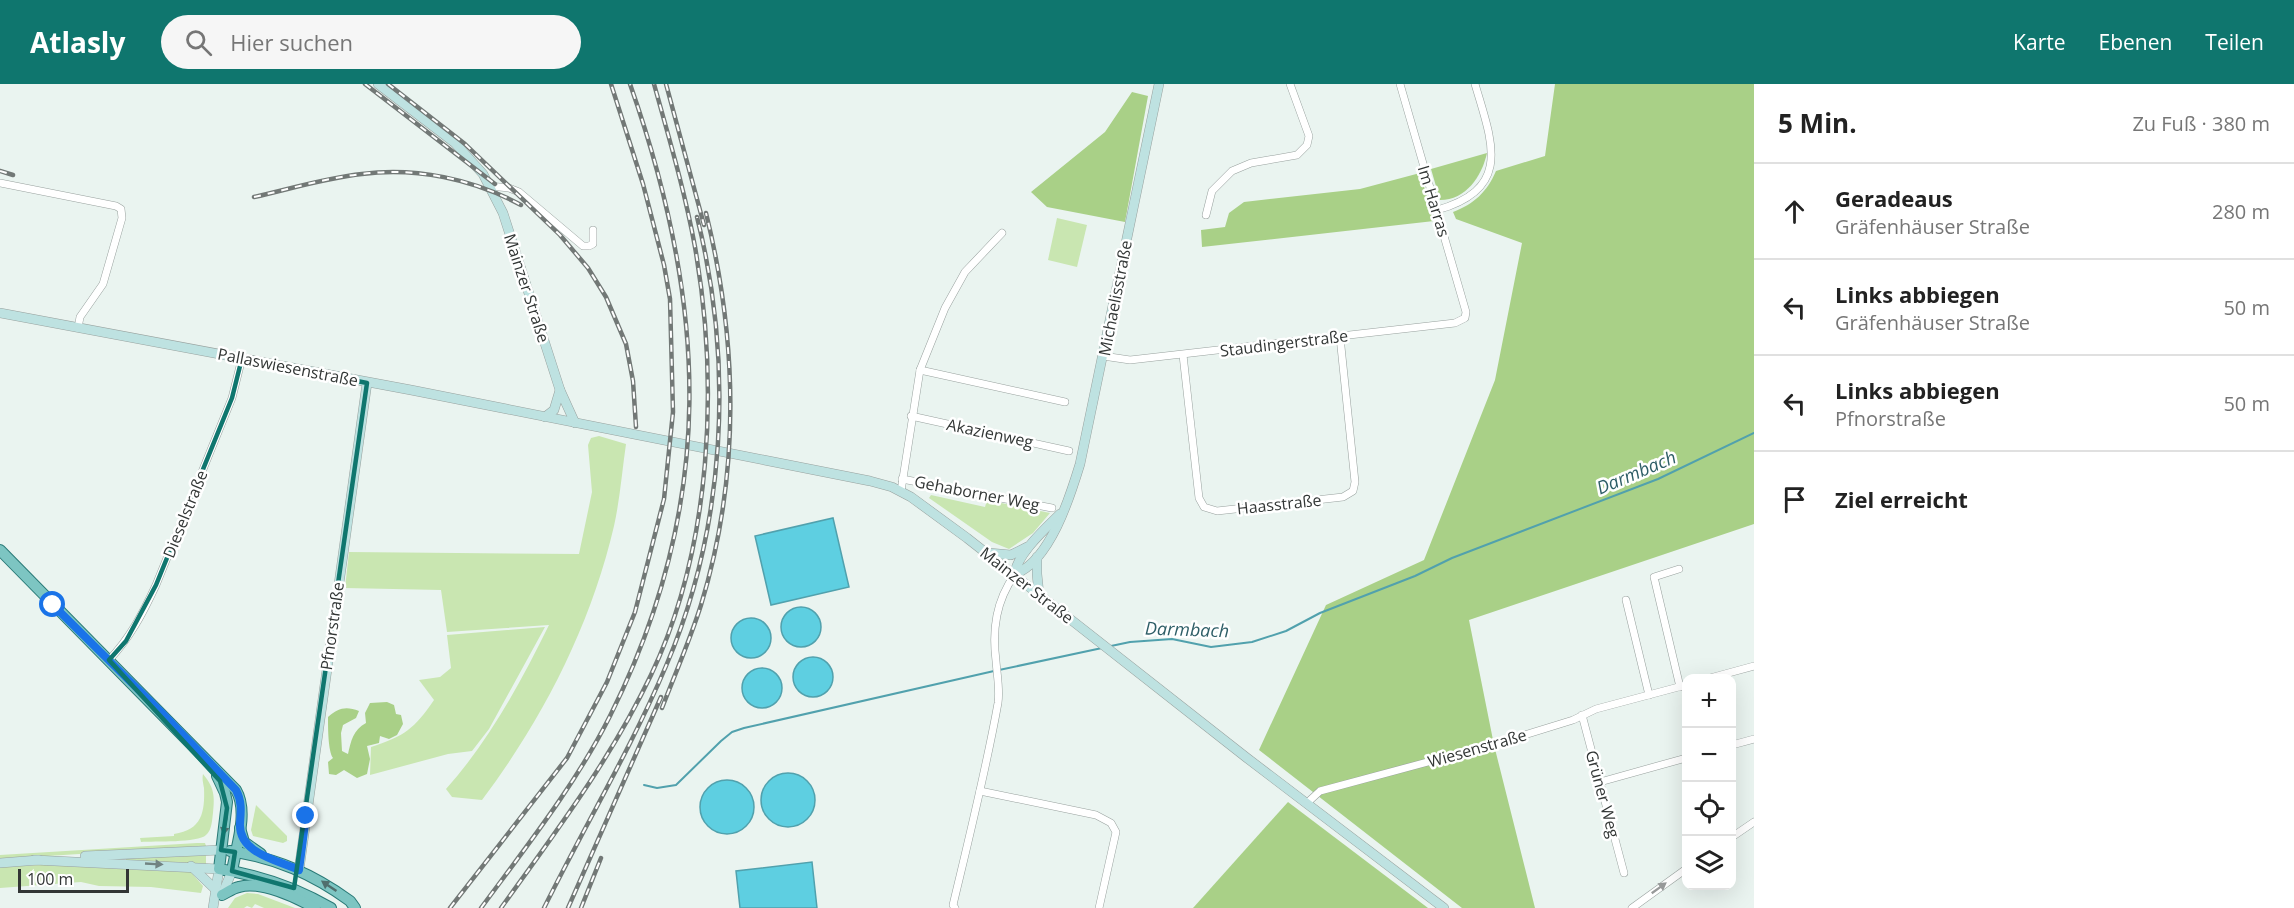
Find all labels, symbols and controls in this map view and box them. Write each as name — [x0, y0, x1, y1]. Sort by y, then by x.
search box — [161, 15, 581, 69]
text: Atlasly — [30, 23, 125, 61]
icon: search — [182, 26, 215, 59]
text: Hier suchen — [230, 27, 353, 57]
text: Karte — [2013, 28, 2066, 56]
text: Ebenen — [2099, 28, 2172, 56]
text: Teilen — [2205, 28, 2264, 56]
text: 5 Min. — [1778, 105, 1857, 141]
text: Zu Fuß · 380 m — [2132, 110, 2270, 137]
street label: Im Harras — [1413, 163, 1455, 239]
text: Geradeaus — [1835, 183, 1953, 213]
icon: ahead — [1778, 195, 1811, 228]
text: 280 m — [2212, 198, 2270, 225]
text: Gräfenhäuser Straße — [1835, 213, 2030, 240]
street label: Mainzer Straße — [499, 231, 555, 345]
street label: Michaelisstraße — [1093, 238, 1137, 358]
text: Links abbiegen — [1835, 279, 2000, 309]
icon: left — [1778, 291, 1811, 324]
text: 50 m — [2223, 294, 2270, 321]
text: Gräfenhäuser Straße — [1835, 309, 2030, 336]
street label: Staudingerstraße — [1219, 324, 1349, 362]
street label: Pallaswiesenstraße — [216, 343, 360, 391]
text: Links abbiegen — [1835, 375, 2000, 405]
icon: left — [1778, 387, 1811, 420]
text: 50 m — [2223, 390, 2270, 417]
text: Pfnorstraße — [1835, 405, 1946, 432]
street label: Akazienweg — [945, 413, 1036, 453]
water label: Darmbach — [1593, 445, 1679, 499]
street label: Dieselstraße — [157, 467, 213, 561]
street label: Gehaborner Weg — [912, 470, 1042, 516]
icon: arrive — [1778, 483, 1811, 516]
text: Ziel erreicht — [1835, 484, 1968, 514]
street label: Haasstraße — [1236, 489, 1322, 519]
street label: Mainzer Straße — [976, 541, 1078, 629]
street label: Pfnorstraße — [315, 581, 349, 671]
route start — [39, 591, 65, 617]
water label: Darmbach — [1145, 616, 1229, 642]
map controls — [1682, 674, 1736, 890]
button: + — [1682, 674, 1736, 728]
street label: Wiesenstraße — [1425, 723, 1529, 773]
button: − — [1682, 728, 1736, 782]
street label: Grüner Weg — [1581, 748, 1625, 841]
button: locate — [1682, 782, 1736, 836]
route end — [292, 802, 318, 828]
one-way arrow — [220, 817, 229, 836]
button: layers — [1682, 836, 1736, 890]
one-way arrow — [144, 860, 163, 869]
scale bar — [18, 866, 129, 894]
text: 100 m — [27, 868, 73, 890]
one-way arrow — [321, 881, 337, 892]
one-way arrow — [1652, 883, 1667, 895]

